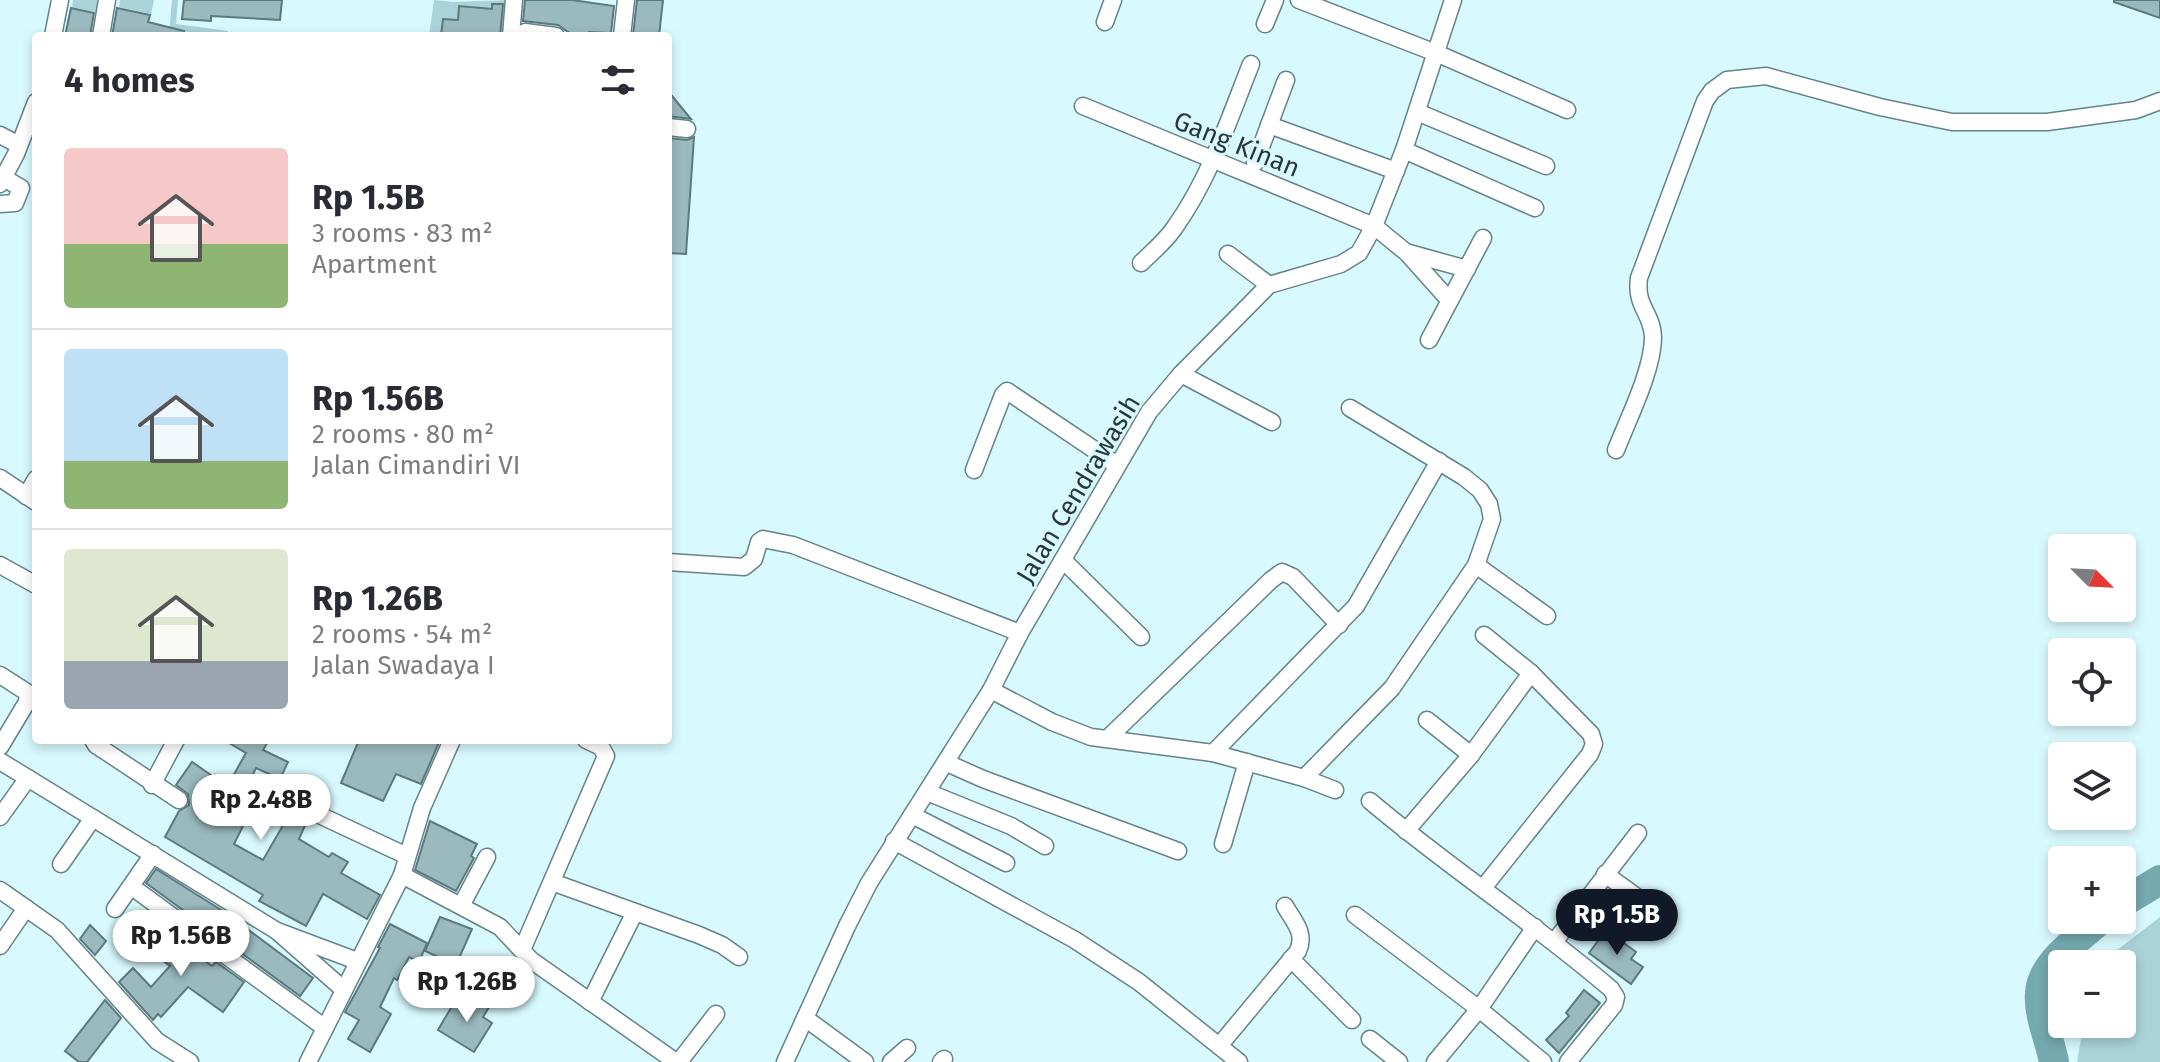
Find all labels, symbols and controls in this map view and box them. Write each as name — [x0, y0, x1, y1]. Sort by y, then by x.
icon: filters — [596, 58, 640, 102]
text: 4 homes — [64, 60, 195, 101]
street label: Gang Kinan — [1169, 105, 1304, 184]
text: Rp 1.5B — [312, 177, 425, 218]
icon: home — [128, 180, 224, 276]
text: 3 rooms · 83 m² — [312, 218, 493, 249]
text: Apartment — [312, 249, 437, 280]
text: Rp 1.56B — [312, 378, 444, 419]
icon: home — [128, 381, 224, 477]
street label: Jalan Cendrawasih — [1010, 389, 1147, 589]
text: 2 rooms · 80 m² — [312, 419, 494, 450]
text: Jalan Cimandiri VI — [312, 450, 520, 481]
north arrow — [2048, 534, 2136, 622]
map controls — [2048, 534, 2136, 1038]
text: Rp 1.26B — [312, 578, 443, 619]
icon: home — [128, 581, 224, 677]
text: 2 rooms · 54 m² — [312, 619, 492, 650]
button: locate — [2048, 638, 2136, 726]
text: Jalan Swadaya I — [312, 650, 495, 681]
button: layers — [2048, 742, 2136, 830]
pin: Rp 2.48B — [178, 774, 344, 842]
text: Rp 2.48B — [210, 784, 312, 815]
button: + — [2048, 846, 2136, 934]
pin: Rp 1.5B — [1543, 889, 1691, 957]
text: Rp 1.5B — [1574, 899, 1660, 930]
pin: Rp 1.56B — [98, 910, 264, 978]
text: Rp 1.56B — [131, 920, 231, 951]
button: − — [2048, 950, 2136, 1038]
pin: Rp 1.26B — [384, 956, 550, 1024]
text: Rp 1.26B — [417, 966, 517, 997]

